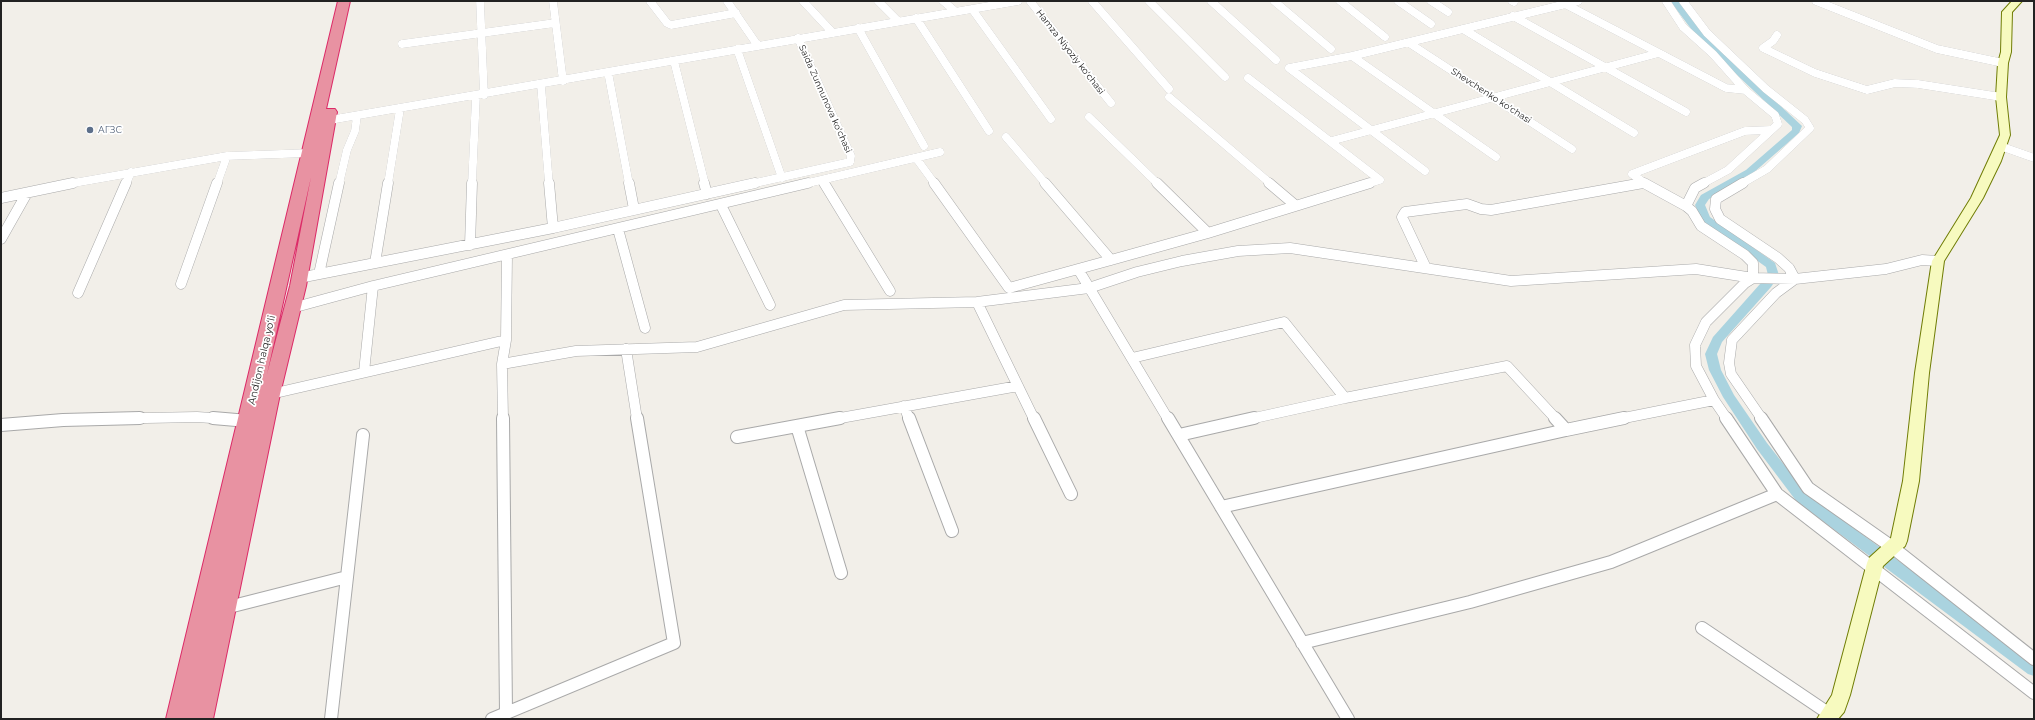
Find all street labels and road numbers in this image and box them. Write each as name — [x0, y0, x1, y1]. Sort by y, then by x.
street label: Hamza Niyoziy koʻchasi — [1034, 7, 1106, 97]
street label: Saida Zunnunova koʻchasi — [796, 43, 854, 155]
street label: Shevchenko koʻchasi — [1449, 66, 1533, 126]
street label: Andijon halqa yo‘li — [246, 314, 278, 406]

